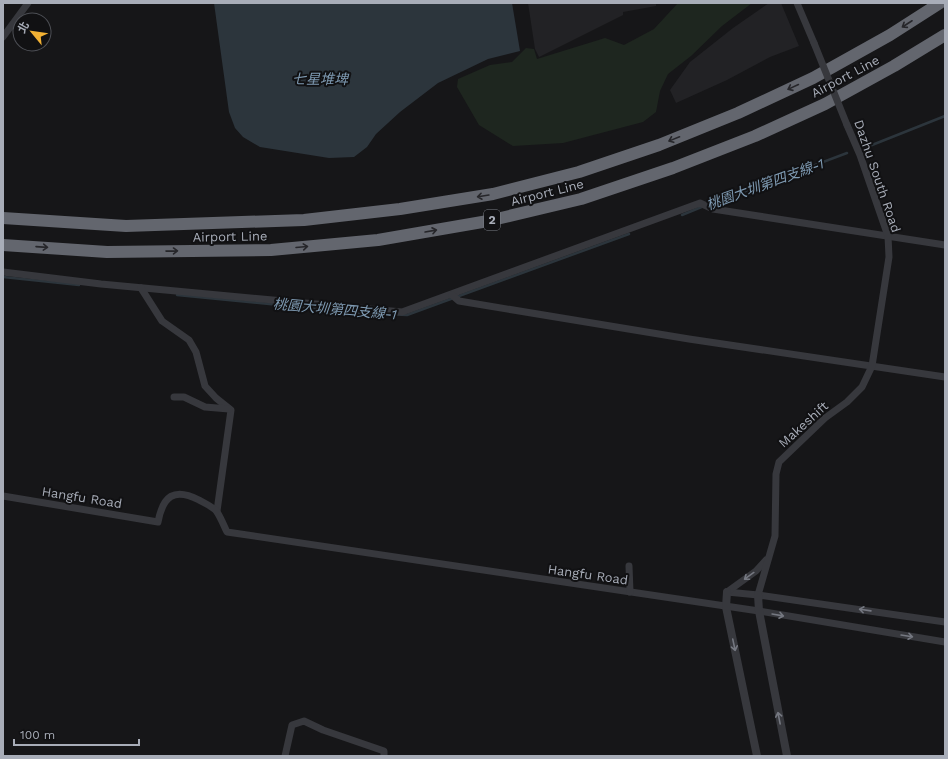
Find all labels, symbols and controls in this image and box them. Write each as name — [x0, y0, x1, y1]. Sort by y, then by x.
north arrow — [12, 12, 52, 52]
text: 北 — [15, 19, 32, 35]
one-way arrow — [902, 20, 913, 28]
street label: Airport Line — [809, 52, 882, 101]
water label: 七星堆埤 — [292, 71, 350, 87]
one-way arrow — [788, 84, 800, 91]
street label: Dazhu South Road — [851, 118, 904, 234]
one-way arrow — [669, 136, 681, 143]
water label: 桃園大圳第四支線-1 — [704, 155, 827, 213]
street label: Airport Line — [509, 176, 585, 209]
one-way arrow — [477, 192, 490, 200]
road number: 2 — [484, 210, 500, 230]
one-way arrow — [424, 227, 437, 235]
street label: Airport Line — [192, 228, 268, 245]
one-way arrow — [295, 243, 308, 251]
one-way arrow — [35, 244, 48, 251]
one-way arrow — [165, 247, 178, 255]
water label: 桃園大圳第四支線-1 — [273, 296, 398, 322]
street label: Makeshift — [776, 398, 832, 450]
street label: Hangfu Road — [41, 484, 123, 511]
street label: Hangfu Road — [547, 561, 629, 588]
one-way arrow — [743, 572, 754, 581]
one-way arrow — [859, 606, 872, 614]
one-way arrow — [772, 611, 785, 619]
one-way arrow — [900, 632, 913, 640]
one-way arrow — [730, 638, 738, 651]
one-way arrow — [775, 712, 783, 725]
scale bar — [14, 721, 139, 747]
text: 100 m — [20, 728, 55, 742]

